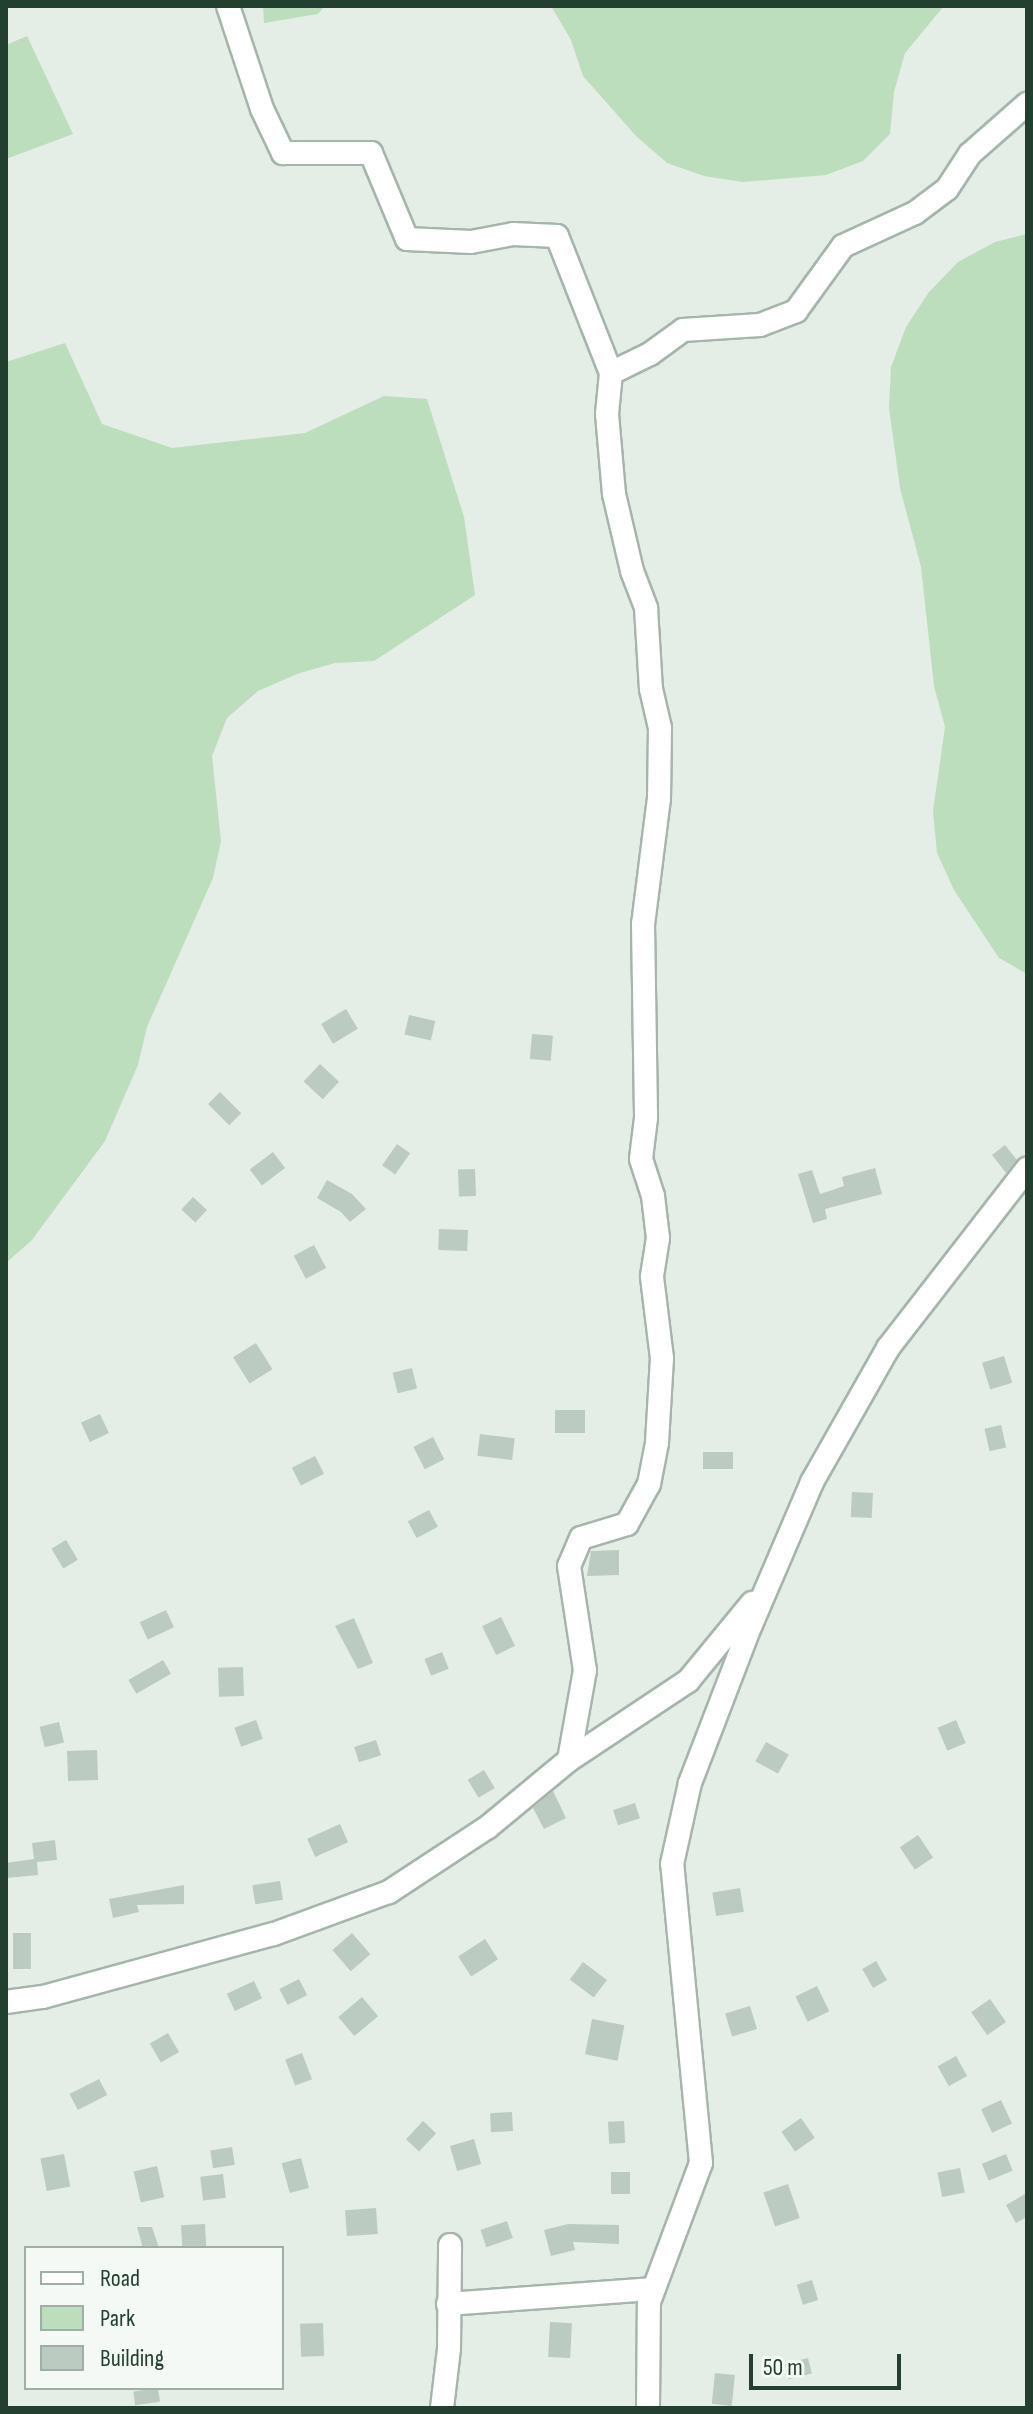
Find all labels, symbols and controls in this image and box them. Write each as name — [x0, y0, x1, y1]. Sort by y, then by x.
legend — [24, 2246, 284, 2390]
text: Road — [100, 2264, 140, 2293]
text: Park — [100, 2304, 135, 2333]
scale bar — [753, 2338, 905, 2388]
text: Building — [100, 2344, 164, 2373]
text: 50 m — [763, 2353, 803, 2382]

